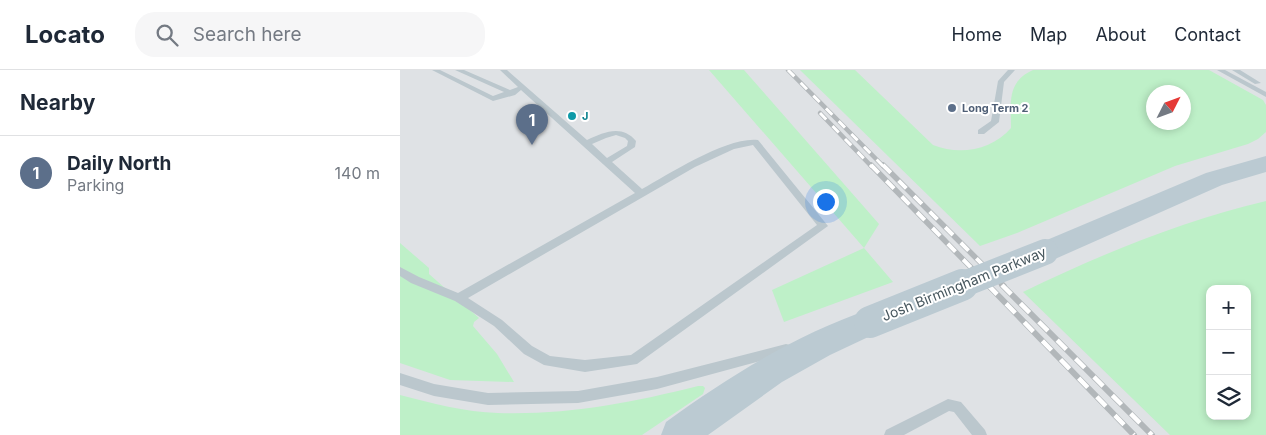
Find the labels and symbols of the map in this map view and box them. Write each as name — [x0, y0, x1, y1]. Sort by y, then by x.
north arrow — [1146, 85, 1191, 130]
place label: Long Term 2 — [962, 101, 1029, 115]
marker: Long Term 2 — [946, 102, 958, 114]
pin: 1 — [516, 104, 548, 145]
place label: J — [582, 109, 588, 123]
marker: J — [566, 110, 578, 122]
your location — [813, 189, 839, 215]
street label: Josh Birmingham Parkway — [879, 243, 1049, 324]

